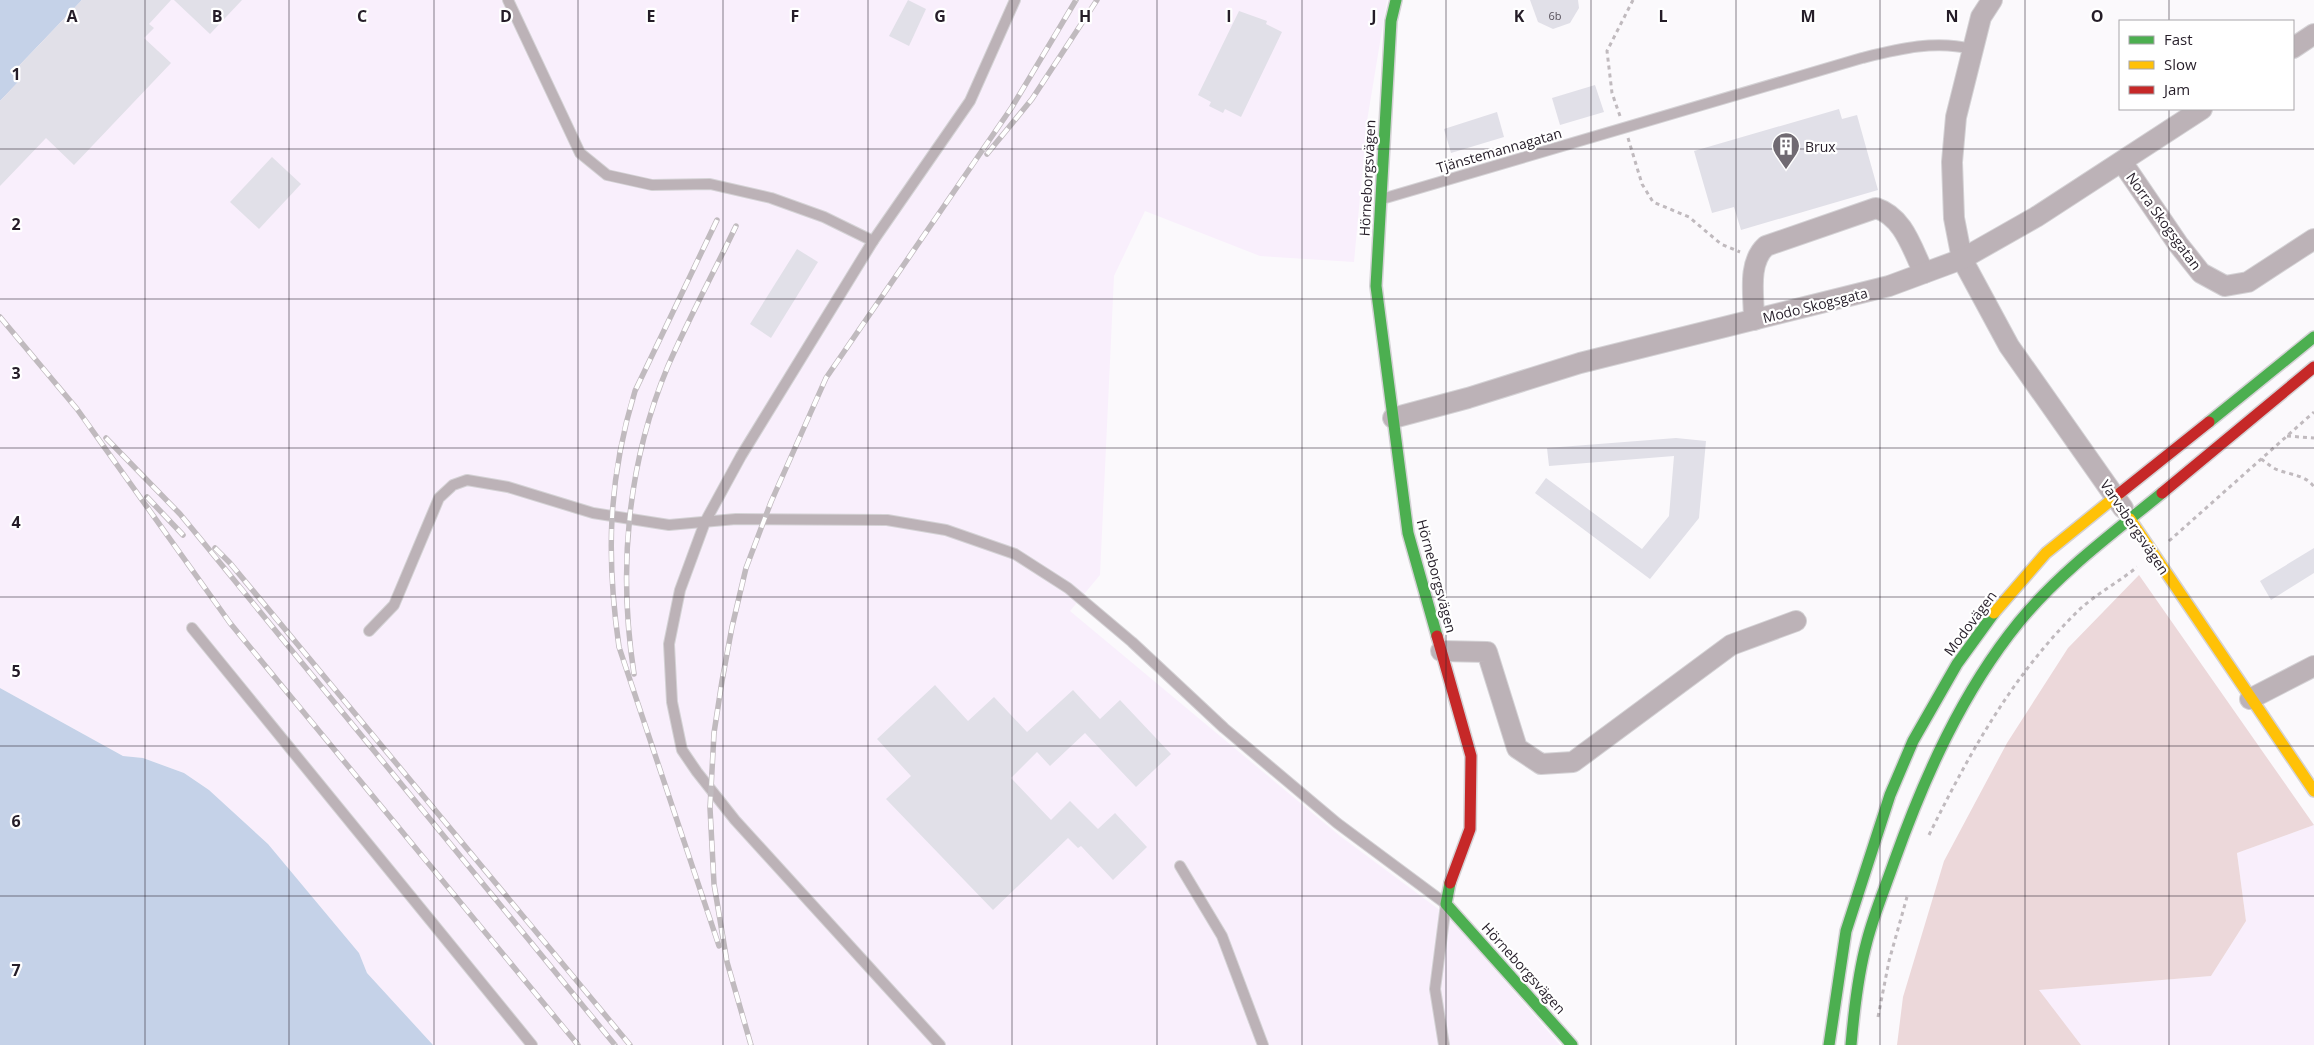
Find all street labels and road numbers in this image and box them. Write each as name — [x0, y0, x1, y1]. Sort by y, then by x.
street label: Hörneborgsvägen — [1354, 119, 1380, 237]
street label: Tjänstemannagatan — [1434, 123, 1564, 177]
street label: Norra Skogsgatan — [2122, 168, 2206, 274]
street label: Modo Skogsgata — [1761, 283, 1869, 327]
street label: Varvsbergsvägen — [2096, 476, 2174, 578]
street label: Hörneborgsvägen — [1413, 517, 1461, 635]
street label: Modovägen — [1939, 587, 2001, 659]
street label: Hörneborgsvägen — [1478, 918, 1570, 1018]

